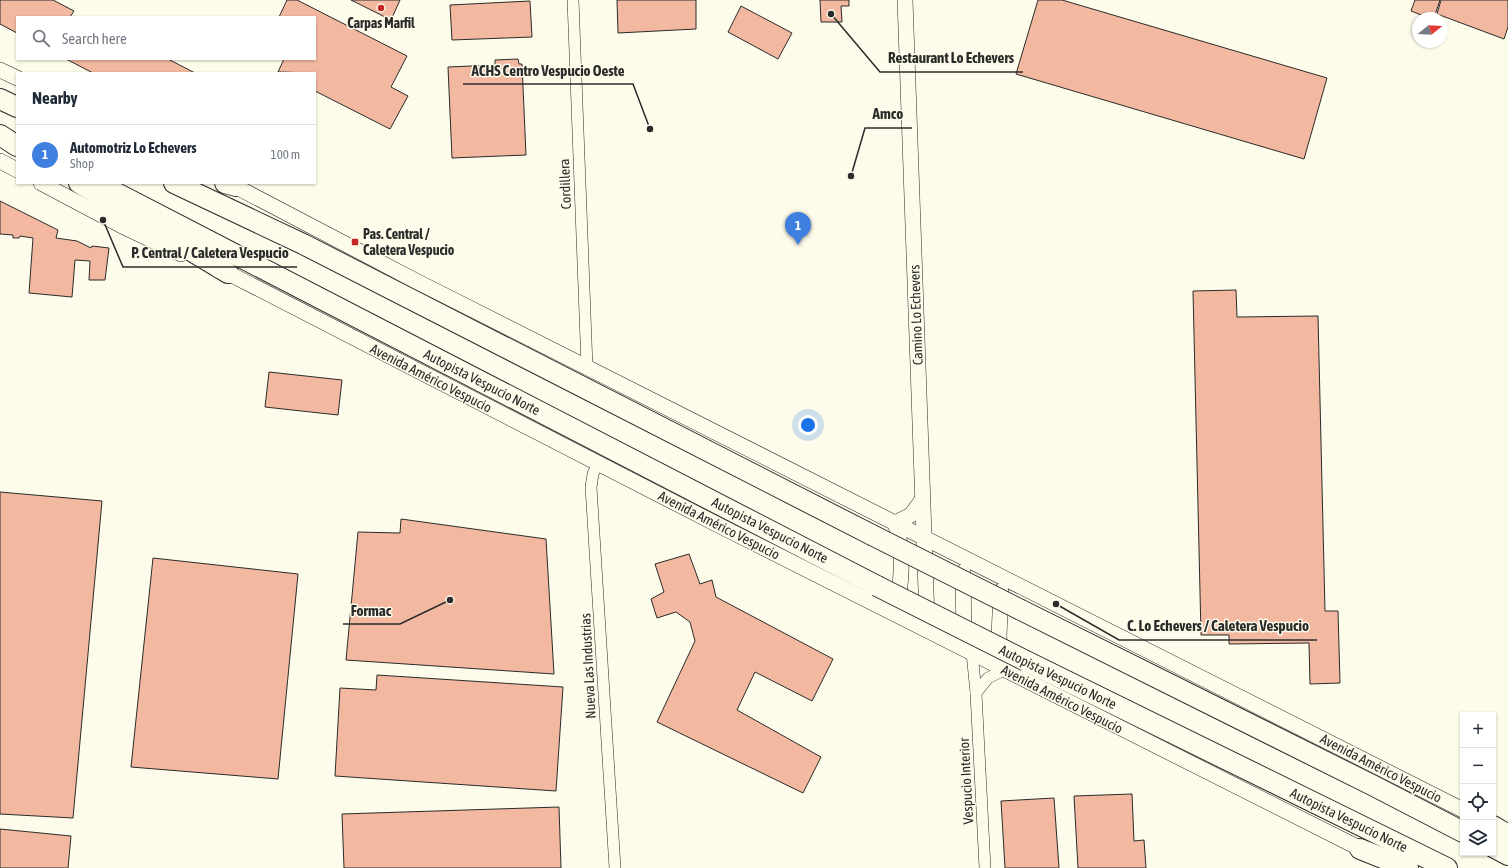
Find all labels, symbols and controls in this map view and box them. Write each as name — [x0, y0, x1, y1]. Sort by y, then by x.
marker: Carpas Marfil — [376, 3, 386, 13]
north arrow — [1412, 12, 1448, 48]
place label: Carpas Marfil — [347, 15, 415, 31]
search box — [16, 16, 316, 60]
icon: search — [30, 27, 52, 49]
text: Search here — [62, 30, 127, 47]
callout: Restaurant Lo Echevers — [880, 45, 1023, 72]
text: Restaurant Lo Echevers — [888, 49, 1015, 66]
callout: ACHS Centro Vespucio Oeste — [463, 57, 633, 84]
text: ACHS Centro Vespucio Oeste — [470, 62, 625, 79]
text: Nearby — [32, 88, 78, 108]
callout: Amco — [865, 101, 912, 128]
text: Amco — [872, 105, 903, 122]
text: Automotriz Lo Echevers — [70, 139, 197, 156]
text: 1 — [42, 147, 48, 162]
text: 100 m — [271, 147, 300, 162]
text: Shop — [70, 156, 94, 171]
street label: Cordillera — [556, 158, 574, 210]
pin: 1 — [785, 212, 811, 245]
place label: Pas. Central / Caletera Vespucio — [363, 226, 455, 258]
marker: Pas. Central / Caletera Vespucio — [350, 237, 360, 247]
callout: P. Central / Caletera Vespucio — [123, 240, 297, 267]
text: P. Central / Caletera Vespucio — [131, 244, 289, 261]
street label: Camino Lo Echevers — [906, 264, 926, 366]
street label: Avenida Américo Vespucio — [368, 340, 494, 416]
street label: Autopista Vespucio Norte — [421, 346, 543, 418]
your location — [798, 415, 818, 435]
street label: Avenida Américo Vespucio — [656, 487, 782, 563]
street label: Autopista Vespucio Norte — [709, 494, 831, 566]
callout: Formac — [343, 597, 400, 624]
text: Formac — [351, 602, 392, 619]
street label: Nueva Las Industrias — [577, 613, 599, 719]
callout: C. Lo Echevers / Caletera Vespucio — [1119, 613, 1317, 640]
text: C. Lo Echevers / Caletera Vespucio — [1127, 617, 1309, 634]
street label: Autopista Vespucio Norte — [997, 642, 1119, 712]
street label: Avenida Américo Vespucio — [999, 661, 1125, 737]
map controls — [1460, 712, 1496, 856]
button: + — [1460, 712, 1496, 748]
street label: Avenida Américo Vespucio — [1318, 730, 1444, 806]
street label: Vespucio Interior — [956, 736, 976, 825]
button: − — [1460, 748, 1496, 784]
button: locate — [1460, 784, 1496, 820]
street label: Autopista Vespucio Norte — [1288, 785, 1410, 855]
button: layers — [1460, 820, 1496, 856]

